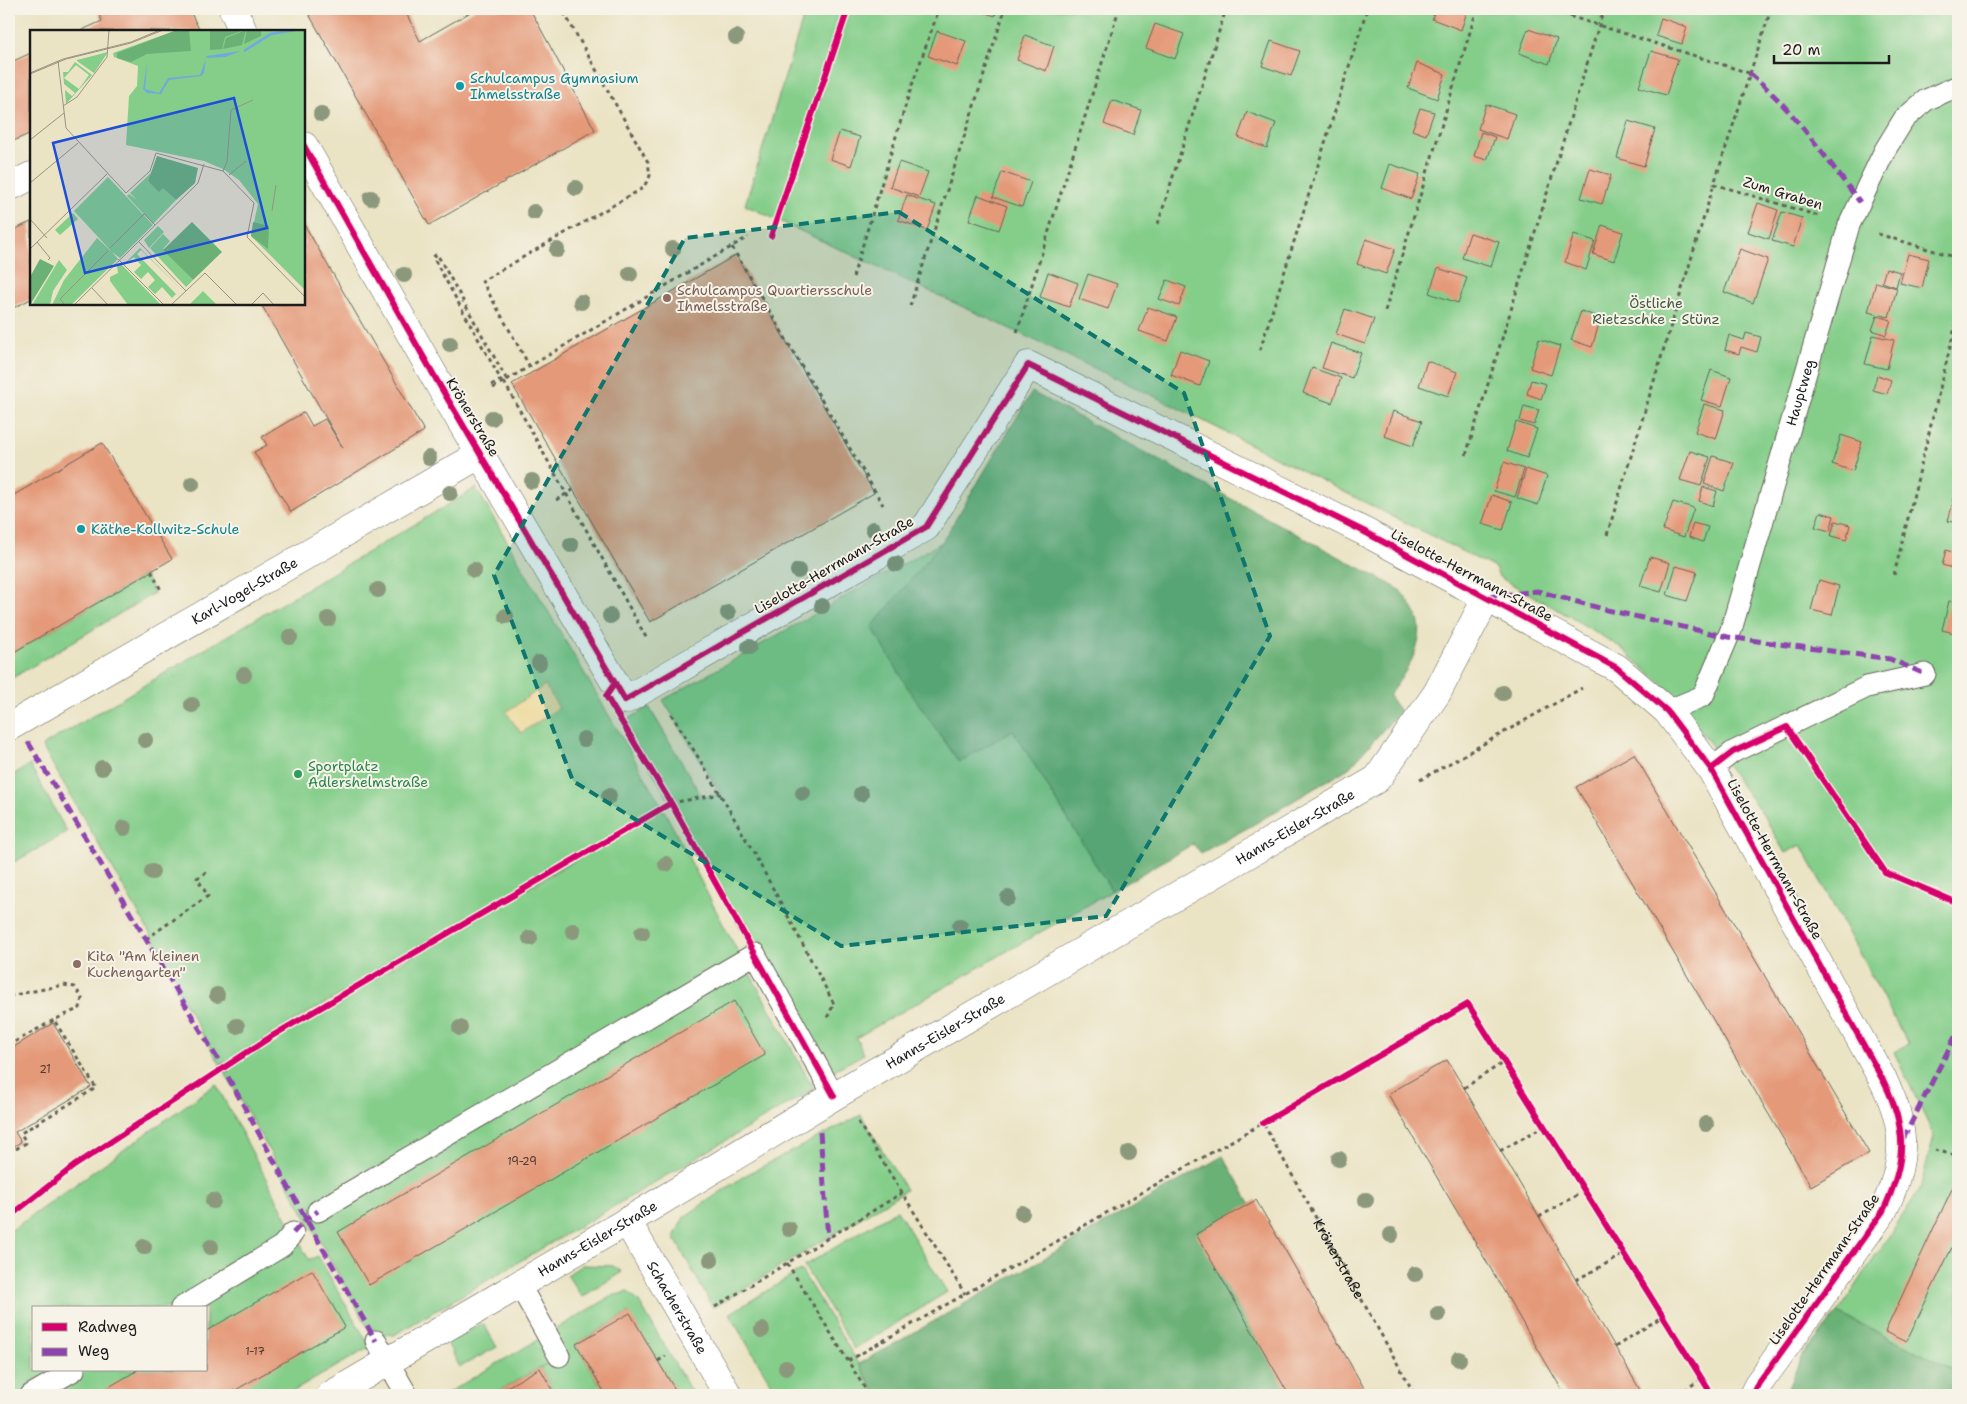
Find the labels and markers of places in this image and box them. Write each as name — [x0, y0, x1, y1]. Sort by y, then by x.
place label: Schulcampus Gymnasium Ihmelsstraße — [470, 69, 639, 103]
marker: Schulcampus Gymnasium Ihmelsstraße — [454, 80, 466, 92]
place label: Schulcampus Quartiersschule Ihmelsstraße — [677, 281, 872, 315]
marker: Schulcampus Quartiersschule Ihmelsstraße — [661, 292, 673, 304]
place label: Käthe-Kollwitz-Schule — [91, 520, 240, 538]
marker: Käthe-Kollwitz-Schule — [75, 523, 87, 535]
place label: Sportplatz Adlershelmstraße — [308, 757, 428, 791]
marker: Sportplatz Adlershelmstraße — [292, 768, 304, 780]
place label: Kita "Am kleinen Kuchengarten" — [87, 947, 200, 981]
marker: Kita "Am kleinen Kuchengarten" — [71, 958, 83, 970]

